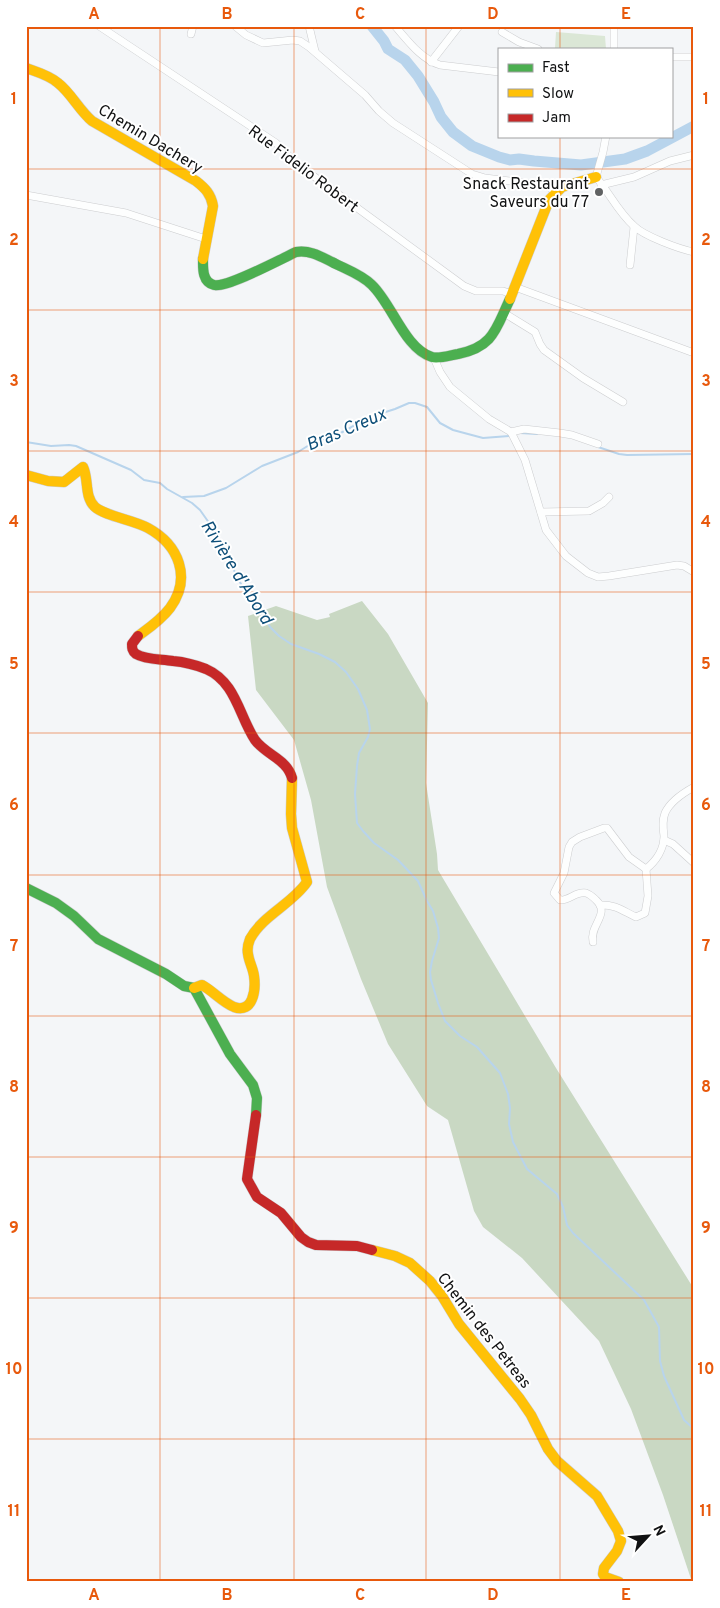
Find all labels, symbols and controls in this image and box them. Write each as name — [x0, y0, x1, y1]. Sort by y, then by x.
text: A — [88, 5, 100, 25]
text: B — [221, 5, 233, 25]
text: C — [355, 5, 365, 25]
text: D — [487, 5, 499, 25]
text: E — [621, 5, 631, 25]
legend — [498, 48, 672, 138]
text: Fast — [542, 59, 570, 78]
text: Slow — [542, 85, 574, 104]
text: 1 — [11, 90, 17, 110]
text: 1 — [703, 90, 709, 110]
street label: Chemin Dachery — [94, 101, 206, 179]
text: Jam — [542, 109, 571, 128]
street label: Rue Fidelio Robert — [244, 122, 362, 218]
place label: Snack Restaurant Saveurs du 77 — [463, 175, 589, 213]
marker: Snack Restaurant Saveurs du 77 — [593, 186, 605, 198]
text: 2 — [9, 231, 19, 251]
text: 2 — [701, 231, 711, 251]
text: 3 — [9, 372, 19, 392]
text: 3 — [701, 372, 711, 392]
water label: Bras Creux — [303, 403, 391, 458]
text: 4 — [9, 513, 19, 533]
text: 4 — [701, 513, 711, 533]
water label: Rivière d'Abord — [194, 516, 278, 630]
text: 5 — [9, 655, 19, 675]
text: 5 — [701, 655, 711, 675]
text: 6 — [9, 796, 19, 816]
text: 6 — [701, 796, 711, 816]
text: 7 — [10, 937, 18, 957]
text: 7 — [702, 937, 710, 957]
text: 8 — [9, 1078, 19, 1098]
text: 8 — [701, 1078, 711, 1098]
text: 9 — [9, 1219, 19, 1239]
text: 9 — [701, 1219, 711, 1239]
street label: Chemin des Petreas — [432, 1269, 535, 1393]
text: 10 — [6, 1360, 22, 1380]
text: 10 — [698, 1360, 714, 1380]
text: 11 — [8, 1502, 20, 1522]
text: 11 — [700, 1502, 712, 1522]
north arrow — [622, 1510, 672, 1560]
text: N — [648, 1523, 668, 1539]
text: A — [88, 1586, 100, 1606]
text: B — [221, 1586, 233, 1606]
text: C — [355, 1586, 365, 1606]
text: D — [487, 1586, 499, 1606]
text: E — [621, 1586, 631, 1606]

